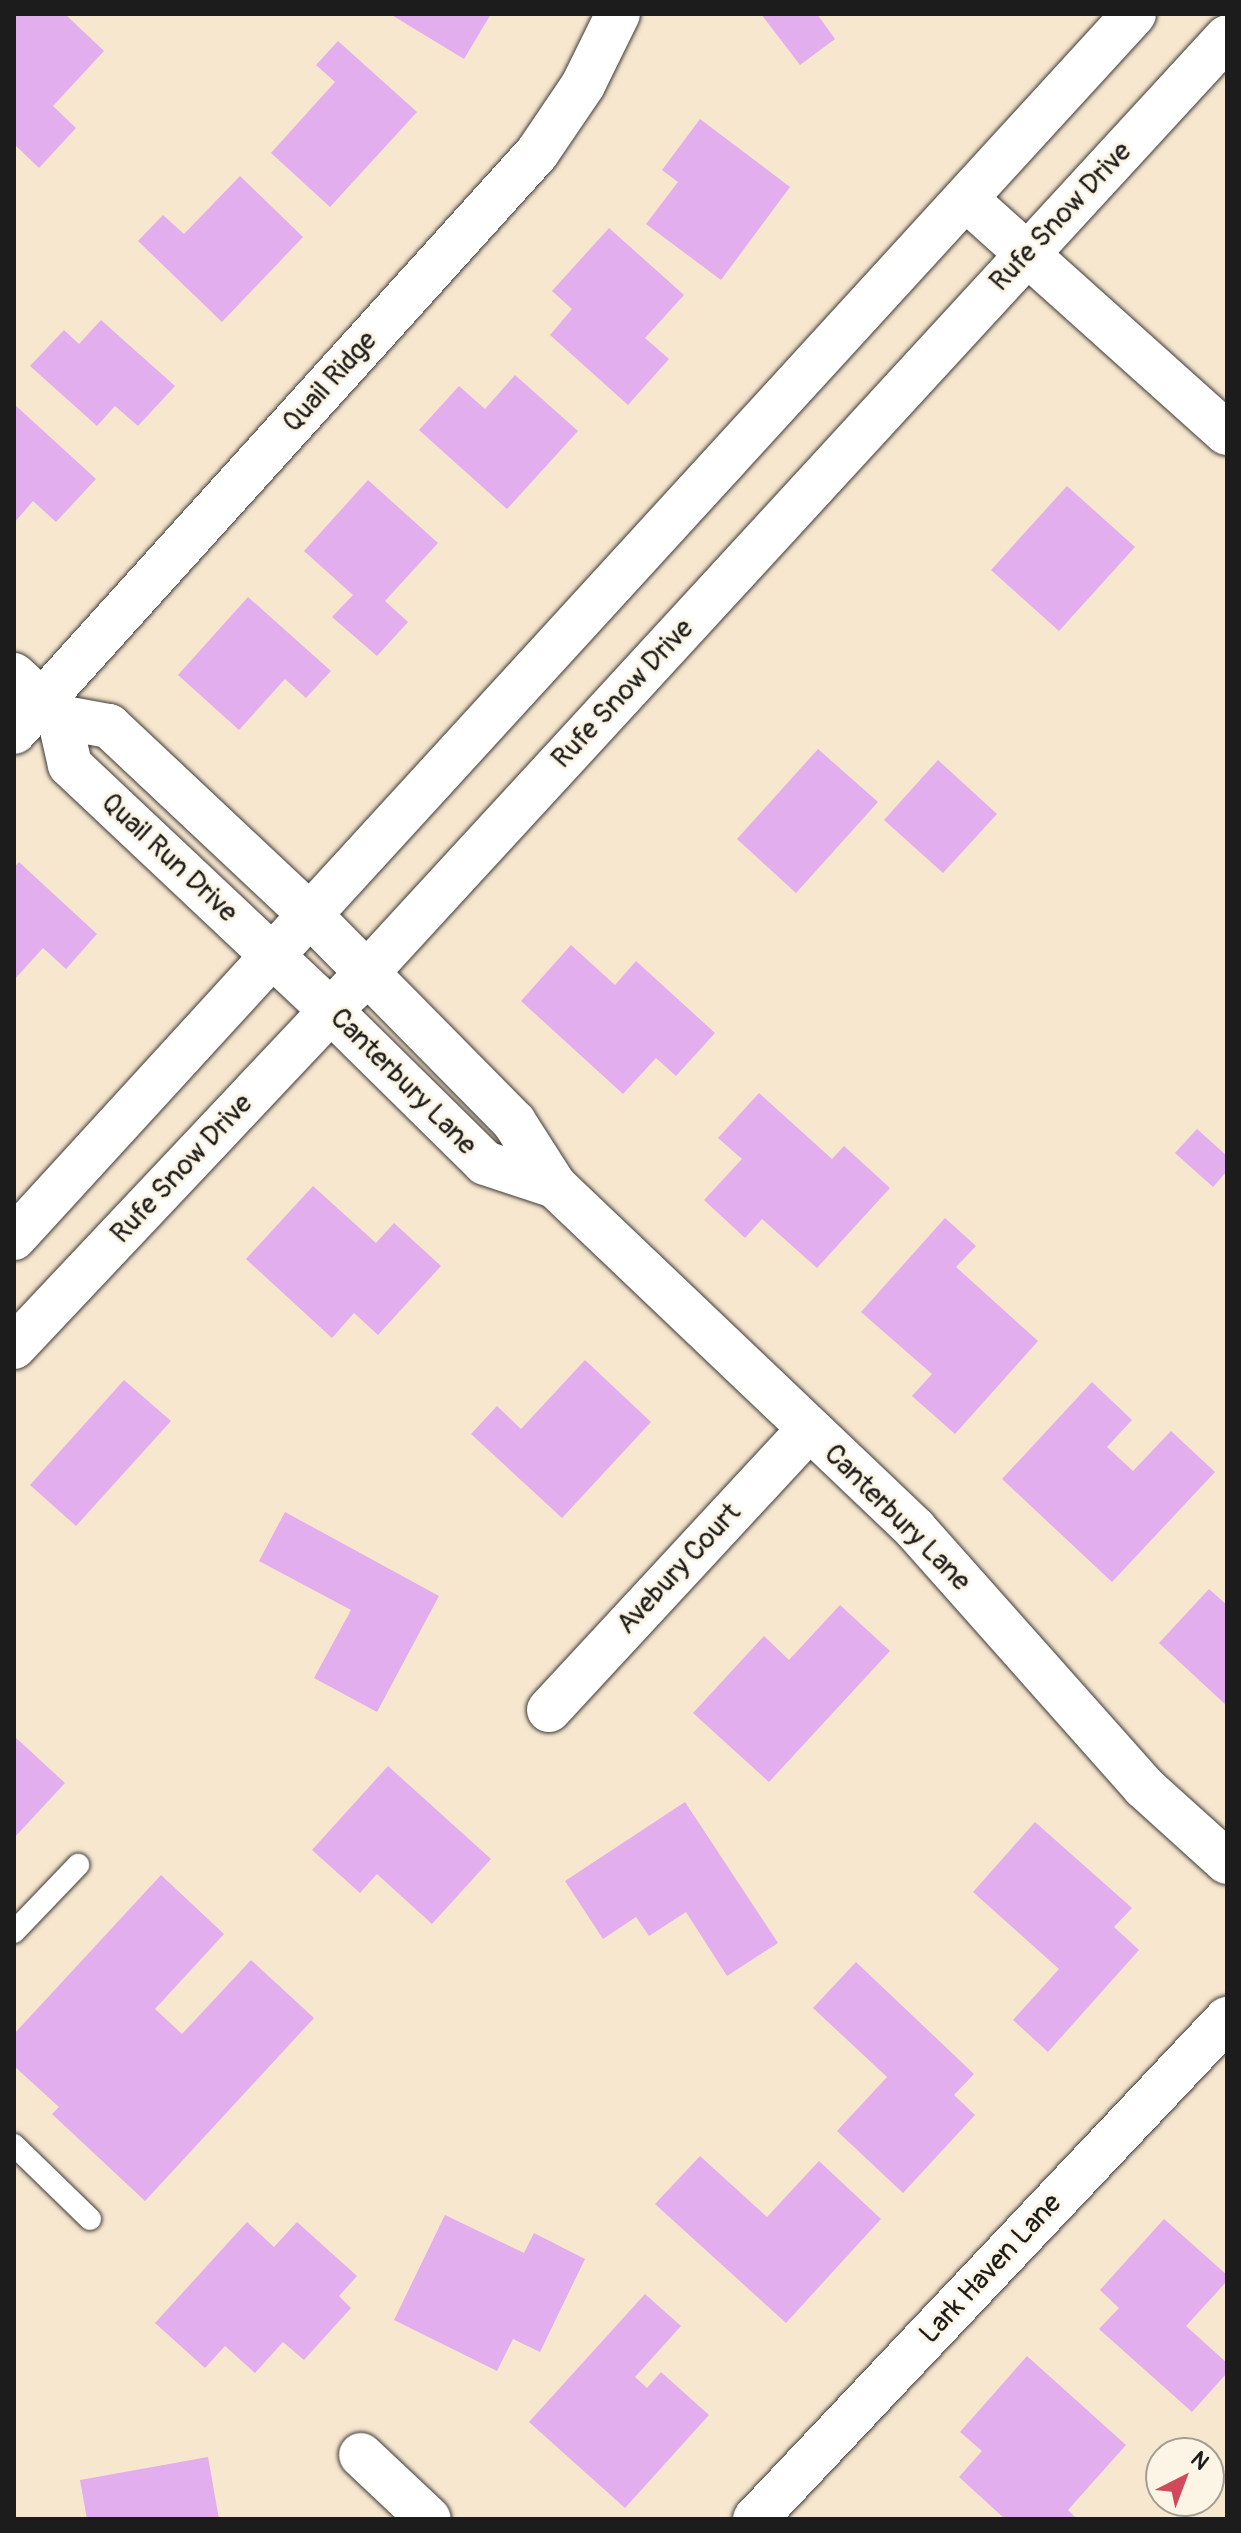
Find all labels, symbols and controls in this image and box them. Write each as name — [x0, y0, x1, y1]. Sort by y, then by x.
street label: Rufe Snow Drive — [983, 135, 1139, 299]
street label: Quail Ridge — [276, 324, 384, 440]
street label: Rufe Snow Drive — [545, 612, 701, 776]
street label: Quail Run Drive — [94, 786, 244, 930]
street label: Canterbury Lane — [323, 1002, 483, 1162]
street label: Rufe Snow Drive — [104, 1087, 260, 1251]
street label: Canterbury Lane — [817, 1438, 977, 1598]
street label: Avebury Court — [610, 1497, 748, 1641]
street label: Lark Haven Lane — [913, 2187, 1069, 2351]
north arrow — [1145, 2437, 1225, 2517]
text: N — [1185, 2445, 1215, 2476]

